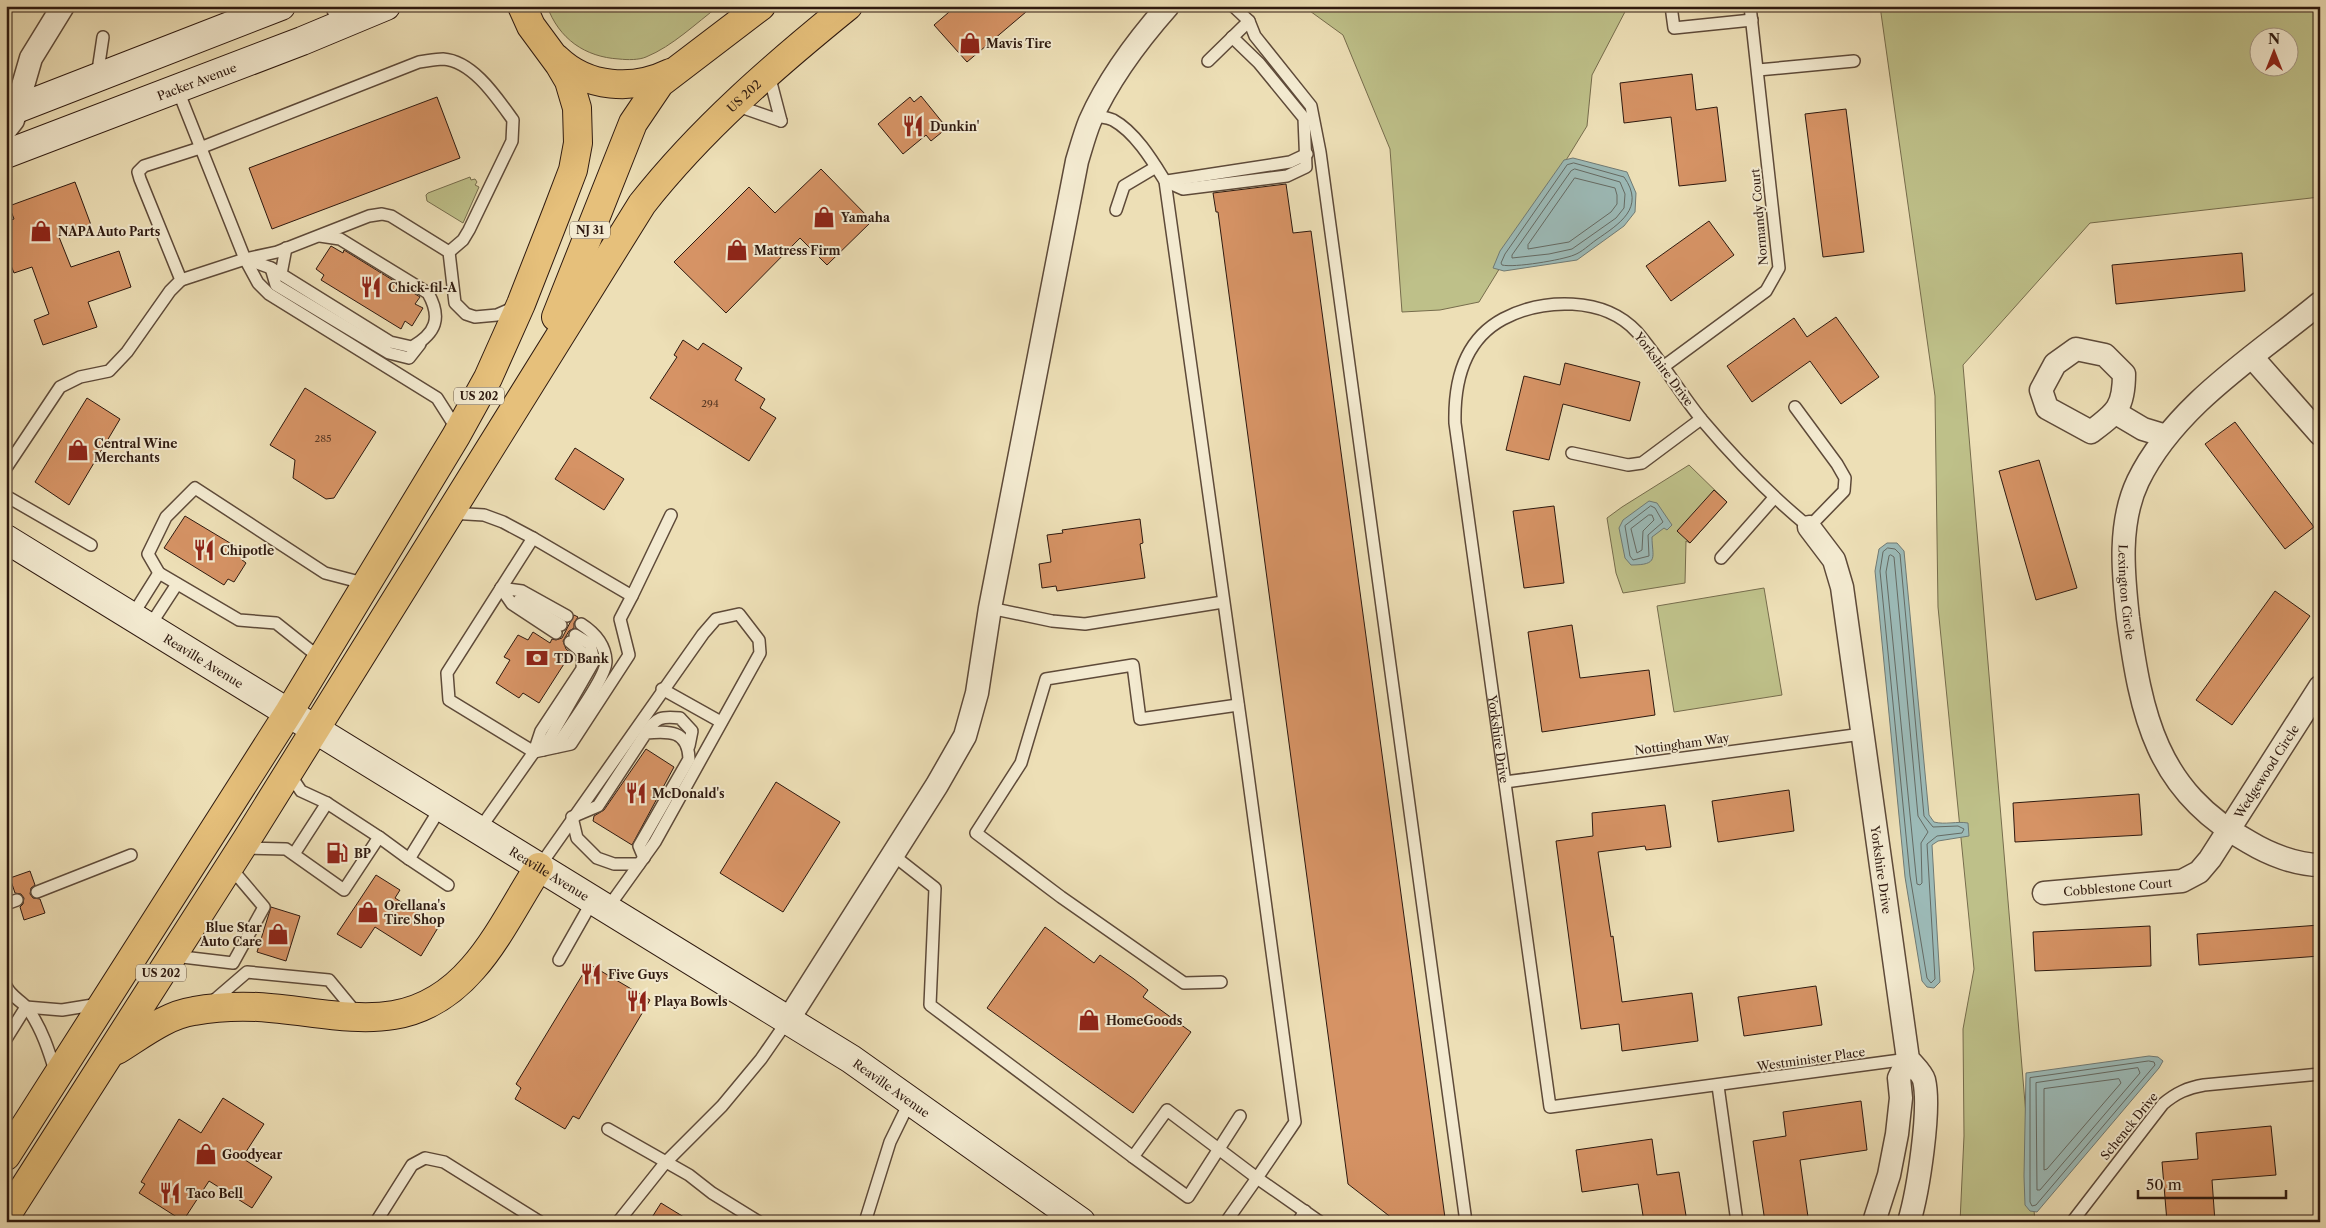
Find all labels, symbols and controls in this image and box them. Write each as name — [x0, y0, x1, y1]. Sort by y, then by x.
north arrow — [2248, 28, 2298, 78]
shop icon: Mavis Tire — [957, 30, 983, 56]
text: N — [2268, 30, 2280, 48]
place label: Mavis Tire — [986, 36, 1051, 51]
street label: Packer Avenue — [155, 59, 239, 103]
street label: US 202 — [723, 76, 764, 115]
restaurant icon: Dunkin' — [900, 113, 926, 139]
place label: Dunkin' — [930, 119, 980, 134]
street label: Normandy Court — [1747, 167, 1771, 266]
shop icon: Yamaha — [811, 204, 837, 230]
place label: Yamaha — [840, 210, 891, 225]
shop icon: NAPA Auto Parts — [28, 218, 54, 244]
road number: NJ 31 — [570, 222, 610, 238]
place label: NAPA Auto Parts — [58, 224, 161, 239]
shop icon: Mattress Firm — [724, 237, 750, 263]
place label: Mattress Firm — [754, 243, 841, 258]
restaurant icon: Chick-fil-A — [358, 274, 384, 300]
place label: Chick-fil-A — [388, 280, 458, 295]
street label: Yorkshire Drive — [1631, 328, 1697, 409]
road number: US 202 — [454, 388, 504, 404]
house number: 294 — [701, 397, 719, 410]
house number: 285 — [314, 432, 332, 445]
place label: Central Wine Merchants — [94, 436, 177, 465]
shop icon: Central Wine Merchants — [65, 437, 91, 463]
restaurant icon: Chipotle — [191, 537, 217, 563]
place label: Chipotle — [220, 543, 274, 558]
street label: Lexington Circle — [2116, 544, 2138, 641]
street label: Reaville Avenue — [161, 630, 246, 691]
bank icon: TD Bank — [524, 645, 550, 671]
place label: TD Bank — [554, 651, 610, 666]
street label: Yorkshire Drive — [1485, 693, 1512, 784]
street label: Wedgewood Circle — [2230, 721, 2302, 822]
street label: Nottingham Way — [1634, 730, 1731, 758]
restaurant icon: McDonald's — [623, 780, 649, 806]
place label: McDonald's — [652, 786, 725, 801]
street label: Yorkshire Drive — [1868, 824, 1895, 915]
fuel station icon: BP — [324, 840, 350, 866]
street label: Reaville Avenue — [507, 843, 592, 904]
place label: BP — [354, 846, 371, 861]
street label: Cobblestone Court — [2063, 874, 2173, 899]
place label: Orellana's Tire Shop — [384, 898, 446, 927]
shop icon: Orellana's Tire Shop — [355, 899, 381, 925]
place label: Blue Star Auto Care — [199, 920, 262, 949]
shop icon: Blue Star Auto Care — [265, 921, 291, 947]
restaurant icon: Five Guys — [578, 961, 604, 987]
road number: US 202 — [136, 964, 186, 981]
place label: Five Guys — [608, 967, 669, 982]
restaurant icon: Playa Bowls — [624, 988, 650, 1014]
place label: Playa Bowls — [654, 994, 728, 1009]
shop icon: HomeGoods — [1076, 1007, 1102, 1033]
place label: HomeGoods — [1106, 1013, 1183, 1028]
street label: Westminister Place — [1755, 1044, 1866, 1074]
street label: Reaville Avenue — [850, 1055, 933, 1120]
street label: Schenck Drive — [2097, 1089, 2161, 1163]
shop icon: Goodyear — [193, 1141, 219, 1167]
place label: Goodyear — [222, 1147, 283, 1162]
scale bar — [2138, 1168, 2286, 1200]
text: 50 m — [2146, 1175, 2182, 1194]
restaurant icon: Taco Bell — [157, 1180, 183, 1206]
place label: Taco Bell — [186, 1186, 243, 1201]

